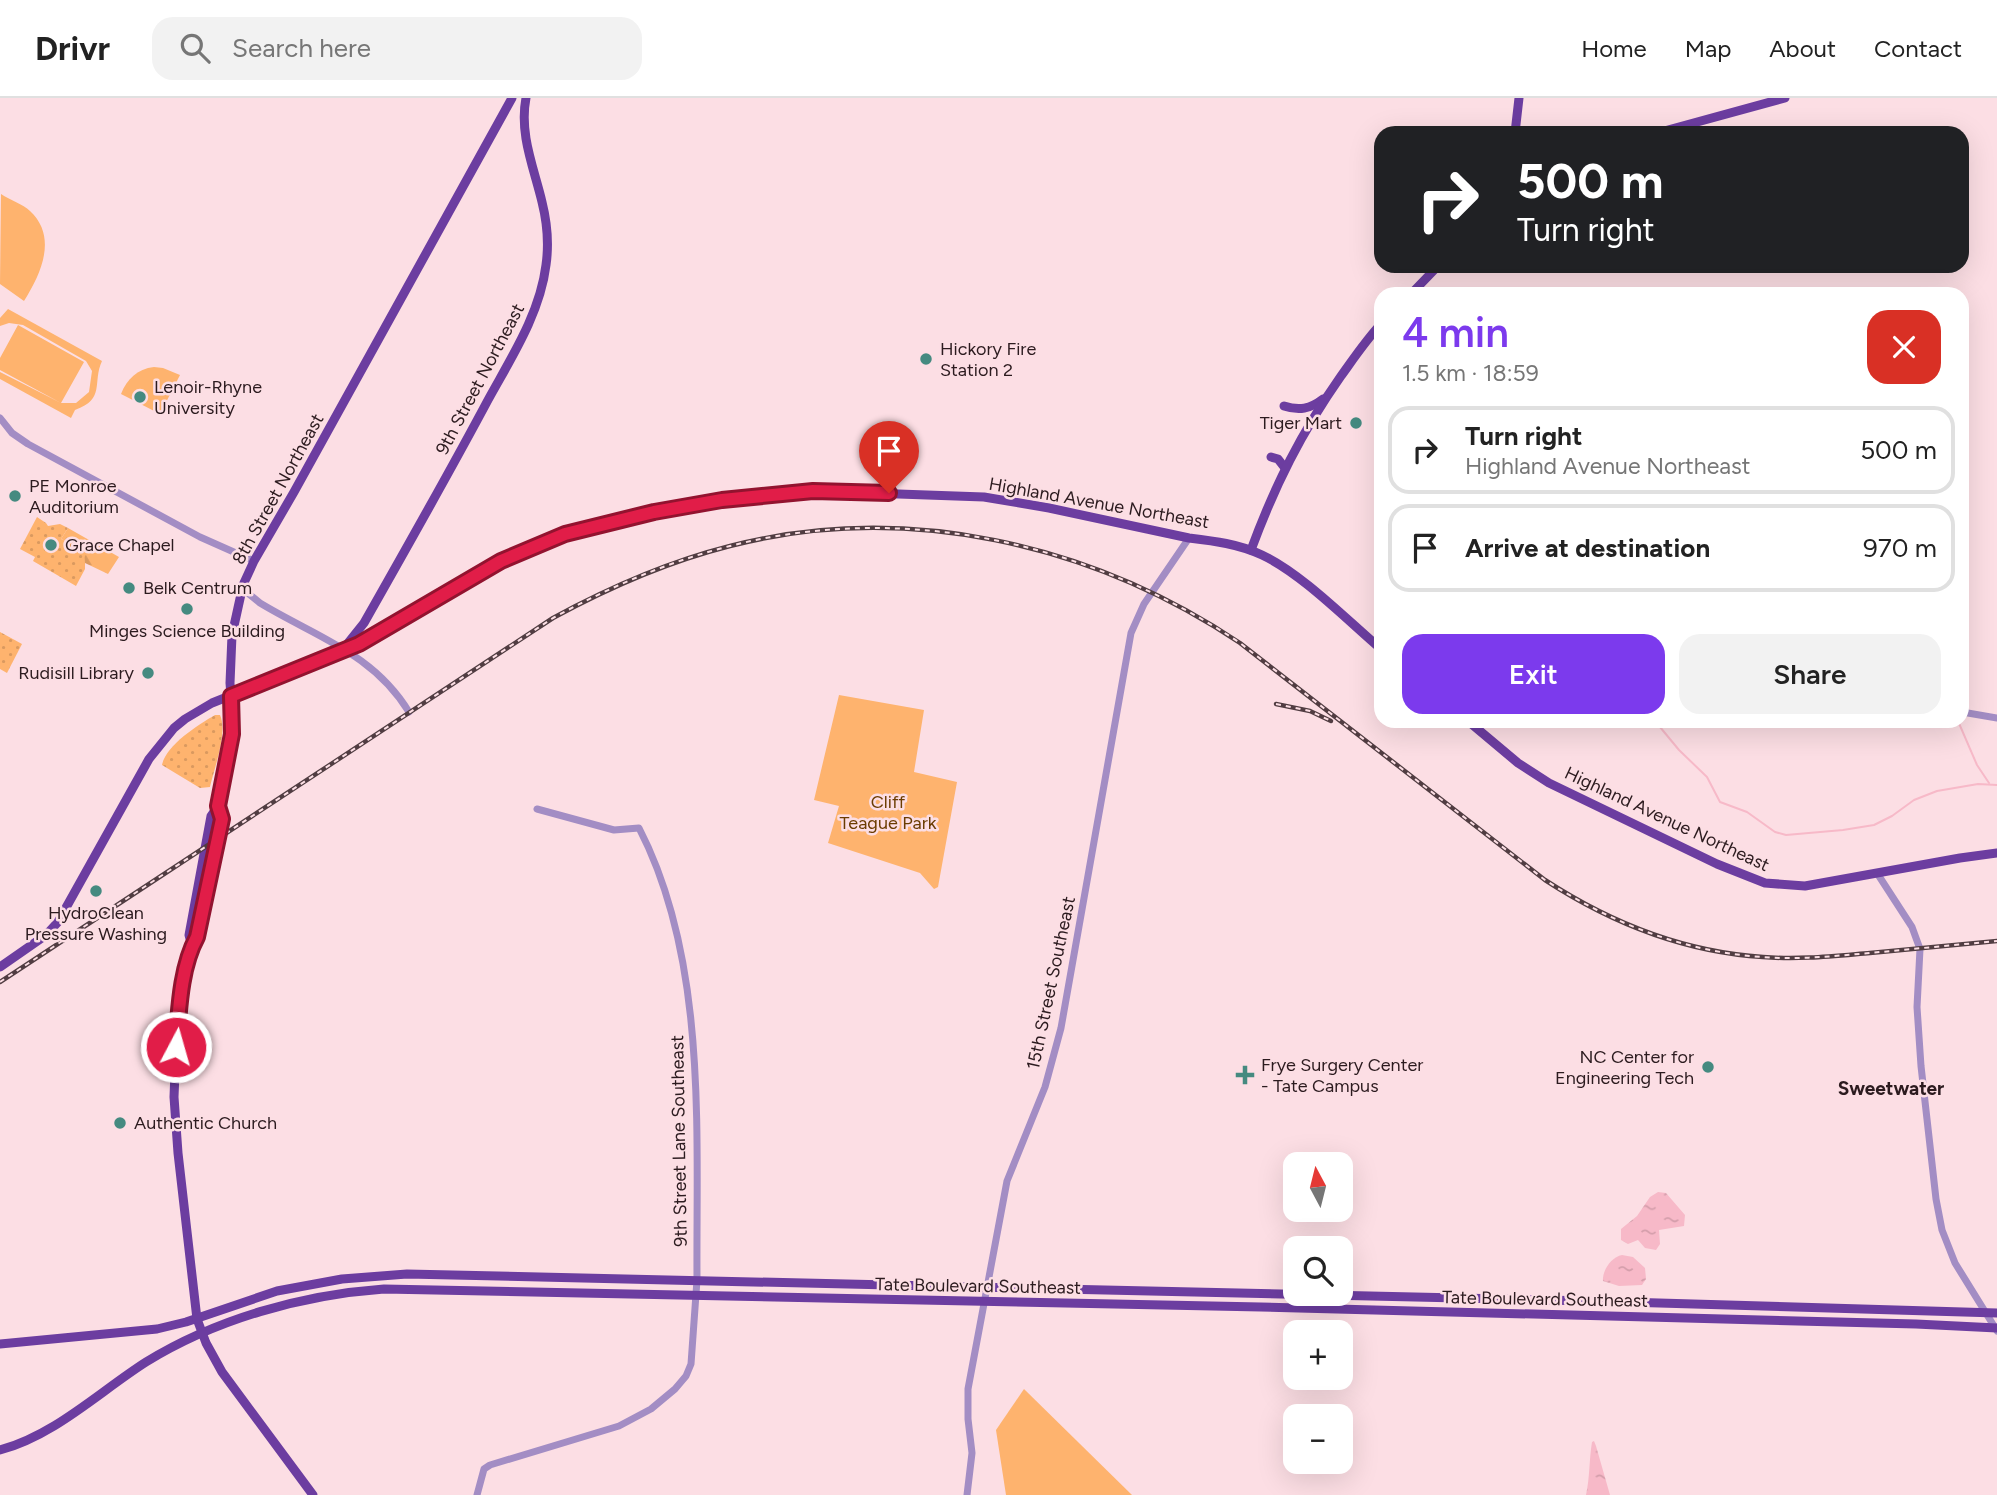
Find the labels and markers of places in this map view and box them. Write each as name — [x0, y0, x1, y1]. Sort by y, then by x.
place label: Hickory Fire Station 2 — [940, 338, 1036, 381]
marker: Hickory Fire Station 2 — [918, 351, 934, 367]
place label: Lenoir-Rhyne University — [154, 376, 262, 419]
marker: Lenoir-Rhyne University — [132, 389, 148, 405]
place label: Tiger Mart — [1260, 412, 1342, 434]
marker: Tiger Mart — [1348, 415, 1364, 431]
pin — [859, 421, 919, 493]
place label: PE Monroe Auditorium — [29, 475, 119, 518]
marker: PE Monroe Auditorium — [7, 488, 23, 504]
place label: Grace Chapel — [65, 534, 175, 556]
marker: Grace Chapel — [43, 537, 59, 553]
place label: Belk Centrum — [143, 577, 252, 599]
marker: Belk Centrum — [121, 580, 137, 596]
marker: Minges Science Building — [179, 601, 195, 617]
place label: Minges Science Building — [89, 620, 285, 642]
place label: Rudisill Library — [18, 662, 135, 684]
marker: Rudisill Library — [140, 665, 156, 681]
marker: HydroClean Pressure Washing — [88, 883, 104, 899]
place label: HydroClean Pressure Washing — [25, 902, 167, 945]
place label: NC Center for Engineering Tech — [1555, 1046, 1694, 1089]
place label: Frye Surgery Center - Tate Campus — [1261, 1054, 1423, 1097]
marker: NC Center for Engineering Tech — [1700, 1059, 1716, 1075]
marker: Frye Surgery Center - Tate Campus — [1235, 1065, 1255, 1085]
place label: Authentic Church — [134, 1112, 277, 1134]
marker: Authentic Church — [112, 1115, 128, 1131]

